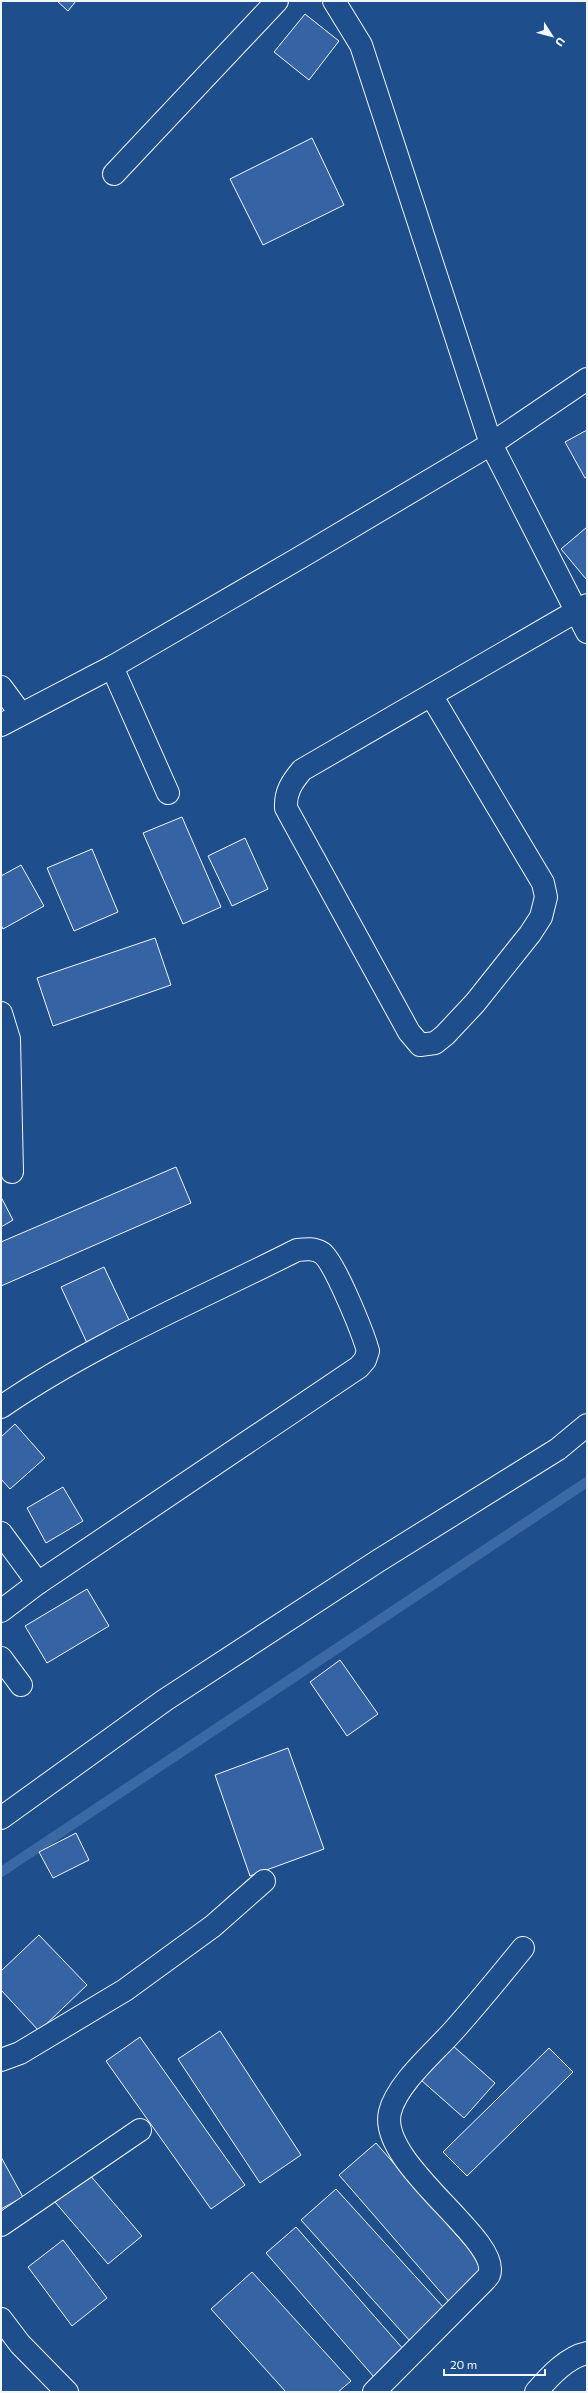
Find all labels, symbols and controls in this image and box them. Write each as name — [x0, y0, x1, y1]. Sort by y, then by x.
north arrow — [532, 16, 572, 56]
text: U — [553, 35, 568, 49]
scale bar — [444, 2351, 545, 2377]
text: 20 m — [450, 2357, 477, 2371]

